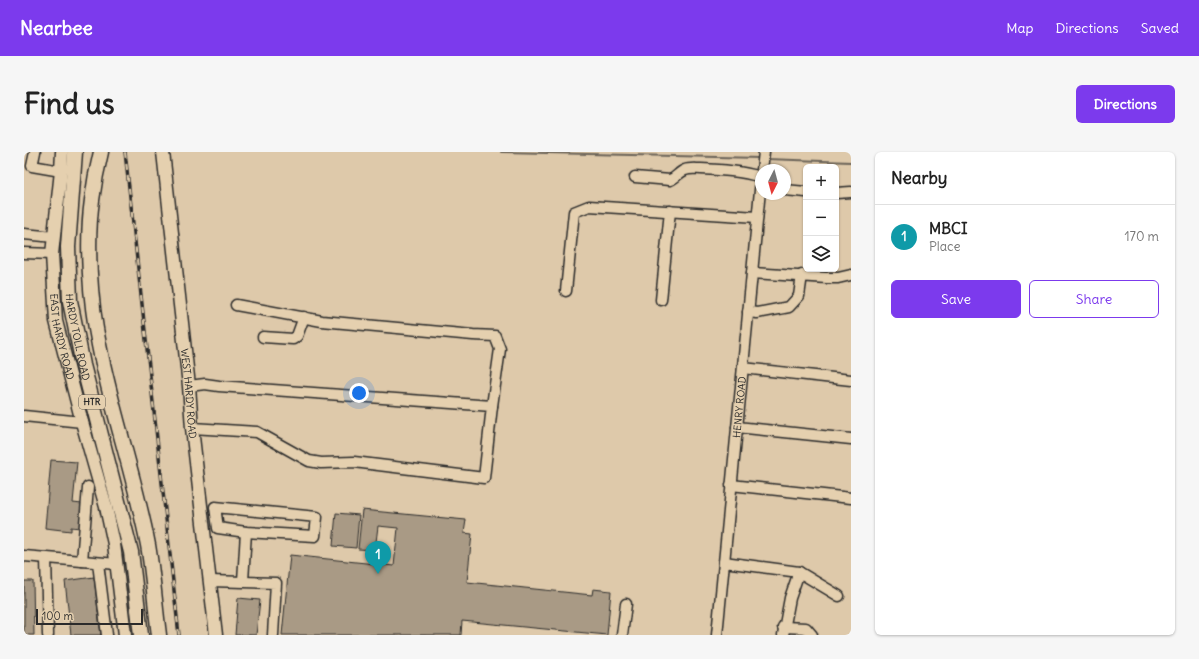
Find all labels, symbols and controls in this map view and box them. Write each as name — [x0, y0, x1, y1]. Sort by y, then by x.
text: Nearbee — [20, 16, 93, 40]
text: Map — [1006, 19, 1033, 37]
text: Directions — [1055, 19, 1119, 37]
text: Saved — [1141, 19, 1179, 37]
button: Directions — [1076, 85, 1175, 123]
text: Find us — [24, 86, 115, 122]
north arrow — [755, 164, 791, 200]
map controls — [803, 164, 839, 272]
button: + — [803, 164, 839, 200]
text: Nearby — [891, 167, 947, 189]
button: − — [803, 200, 839, 236]
text: MBCI — [929, 219, 967, 238]
text: 1 — [901, 228, 907, 245]
text: 170 m — [1124, 228, 1159, 245]
button: layers — [803, 236, 839, 272]
text: Place — [929, 238, 960, 255]
button: Save — [891, 280, 1021, 318]
button: Share — [1029, 280, 1159, 318]
street label: EAST HARDY ROAD — [47, 293, 77, 381]
street label: HARDY TOLL ROAD — [63, 293, 93, 382]
street label: WEST HARDY ROAD — [178, 348, 199, 439]
street label: HENRY ROAD — [730, 376, 749, 438]
your location — [349, 383, 369, 403]
road number: HTR — [79, 395, 105, 409]
pin: 1 — [365, 541, 391, 574]
scale bar — [36, 607, 143, 626]
text: 100 m — [42, 609, 73, 623]

